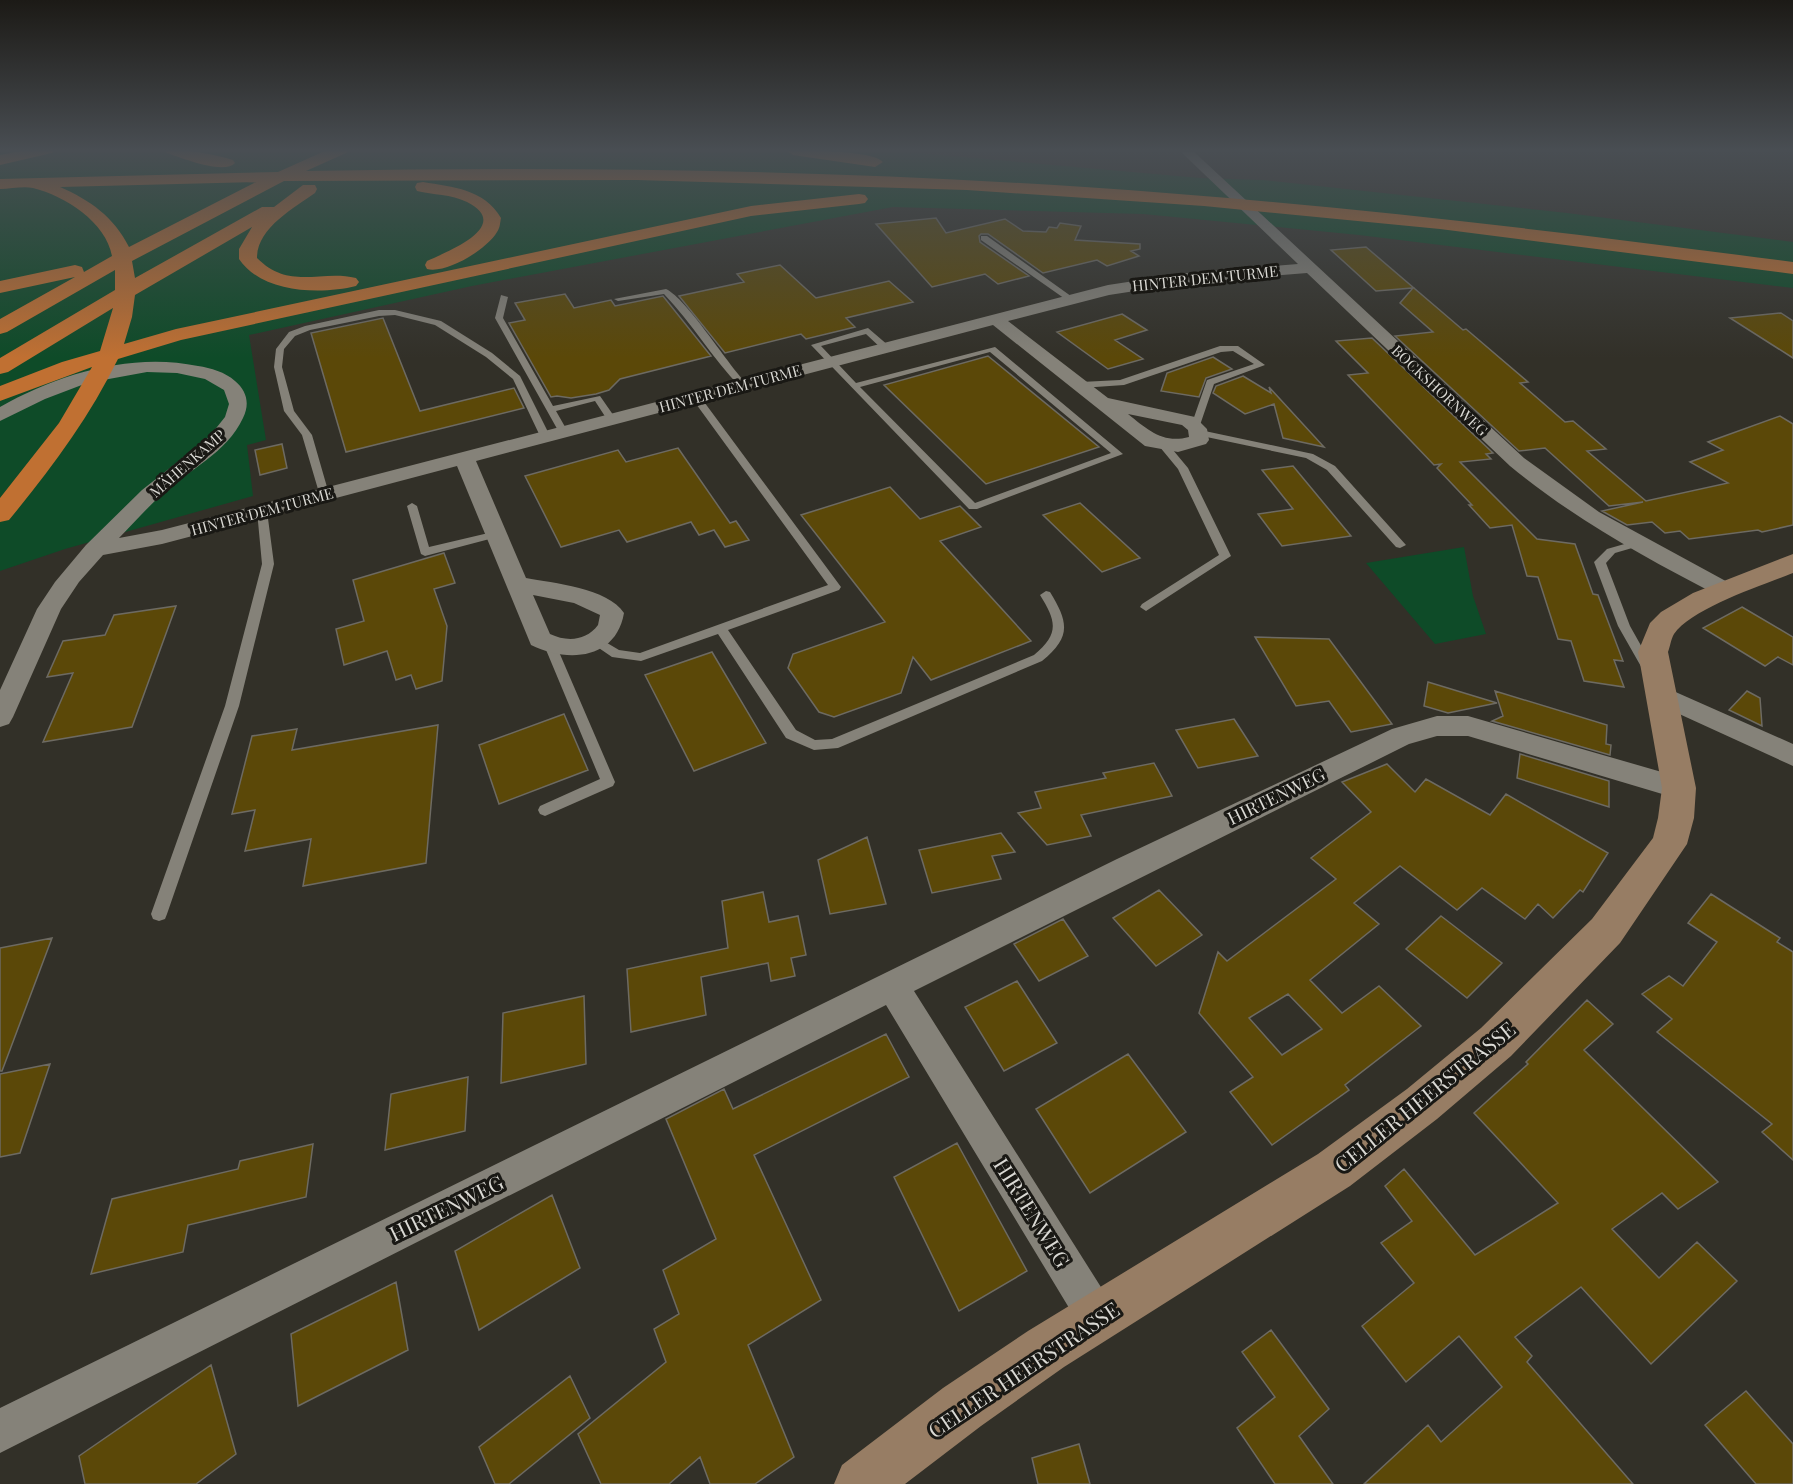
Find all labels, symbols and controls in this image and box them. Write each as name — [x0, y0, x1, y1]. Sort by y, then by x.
street label: HINTER DEM TURME — [1131, 260, 1279, 296]
street label: BOCKSHORNWEG — [1388, 340, 1493, 440]
street label: HINTER DEM TURME — [657, 359, 803, 417]
street label: MÄHENKAMP — [145, 424, 229, 501]
street label: HINTER DEM TURME — [189, 482, 335, 540]
street label: HIRTENWEG — [1223, 762, 1329, 830]
street label: CELLER HEERSTRASSE — [1328, 1014, 1520, 1178]
street label: HIRTENWEG — [988, 1152, 1078, 1272]
street label: HIRTENWEG — [384, 1167, 508, 1247]
street label: CELLER HEERSTRASSE — [922, 1294, 1124, 1444]

